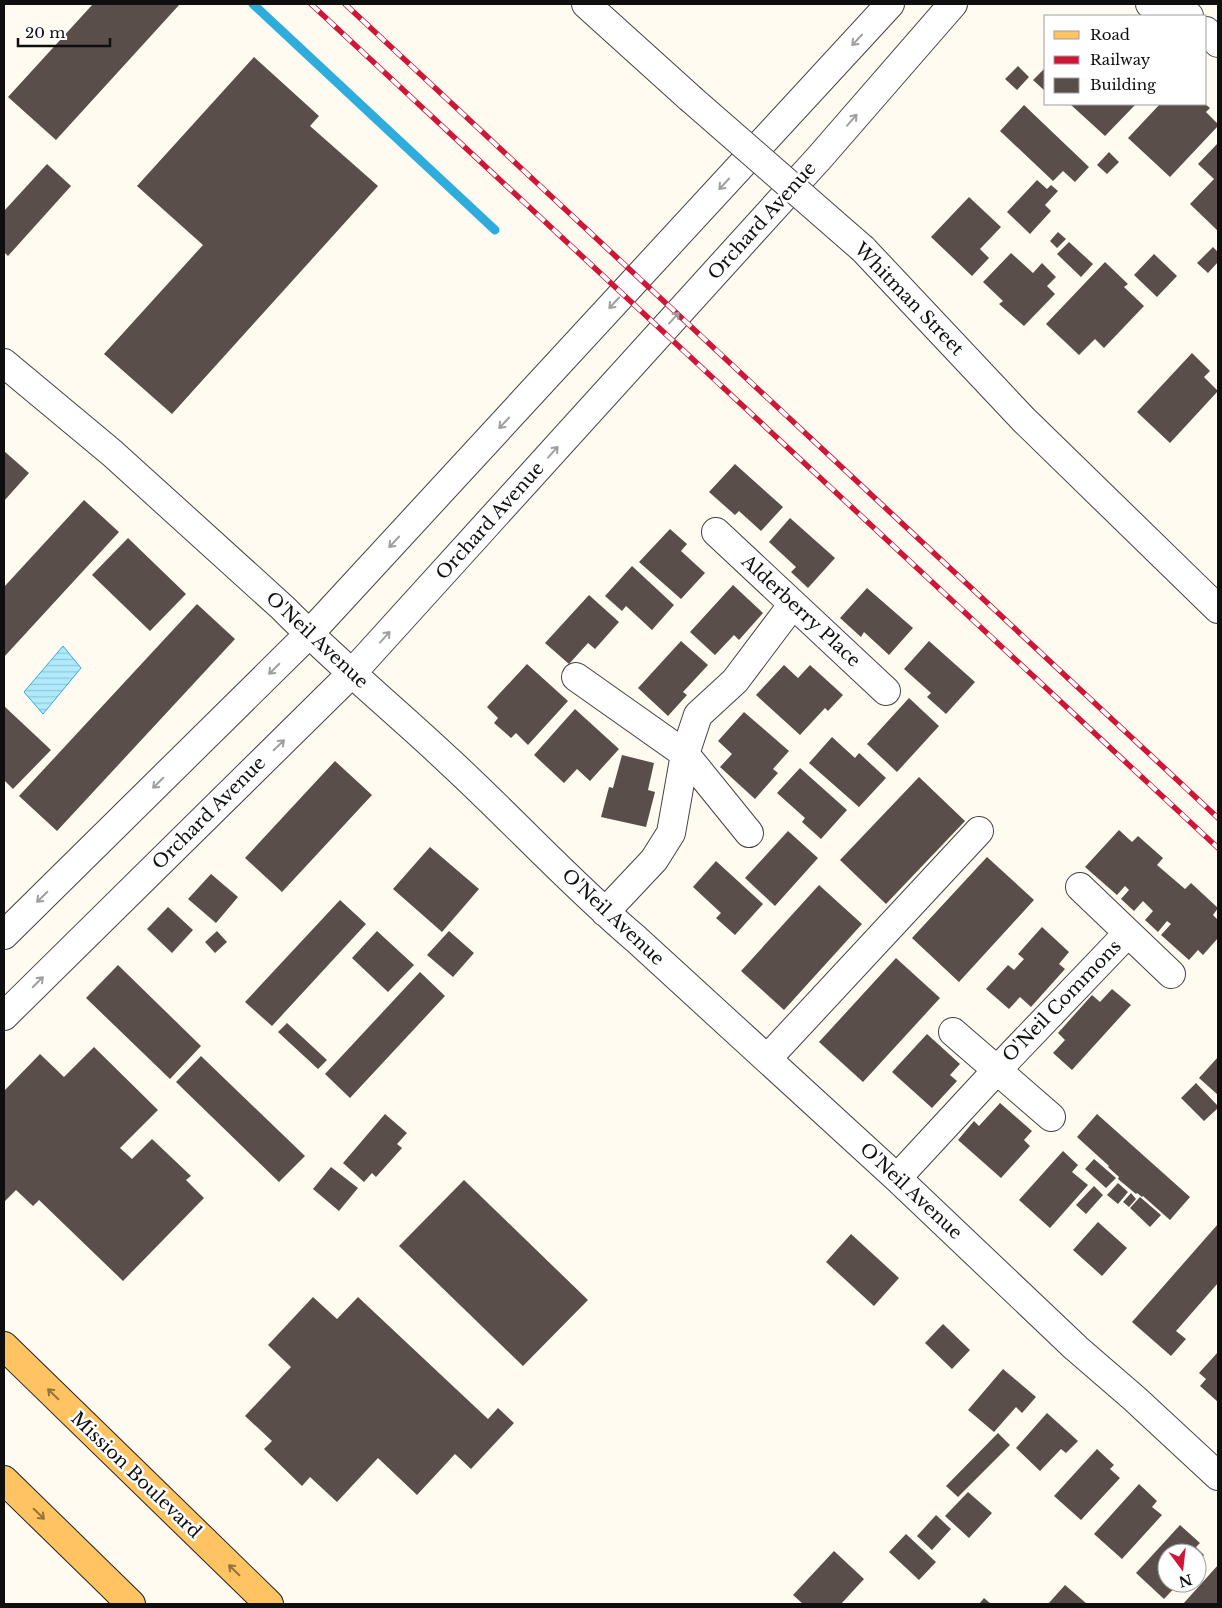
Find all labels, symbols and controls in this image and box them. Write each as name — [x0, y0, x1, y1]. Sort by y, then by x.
scale bar — [18, 15, 110, 47]
legend — [1044, 15, 1207, 105]
text: 20 m — [25, 23, 65, 42]
text: Road — [1090, 25, 1130, 44]
one-way arrow — [851, 33, 863, 46]
text: Railway — [1090, 50, 1151, 69]
text: Building — [1090, 75, 1157, 94]
one-way arrow — [846, 114, 857, 127]
street label: Orchard Avenue — [703, 158, 821, 284]
one-way arrow — [718, 177, 730, 190]
street label: Whitman Street — [849, 237, 968, 360]
one-way arrow — [608, 297, 620, 309]
one-way arrow — [668, 312, 679, 325]
one-way arrow — [498, 416, 510, 429]
one-way arrow — [547, 445, 559, 458]
street label: Orchard Avenue — [431, 458, 549, 584]
one-way arrow — [388, 536, 400, 548]
street label: Alderberry Place — [736, 550, 865, 672]
street label: O'Neil Avenue — [261, 587, 373, 693]
one-way arrow — [379, 630, 391, 643]
one-way arrow — [268, 663, 280, 675]
one-way arrow — [272, 739, 285, 751]
street label: Orchard Avenue — [148, 752, 270, 874]
one-way arrow — [152, 777, 164, 789]
street label: O'Neil Avenue — [557, 864, 669, 970]
one-way arrow — [36, 891, 49, 903]
street label: O'Neil Commons — [998, 935, 1126, 1067]
one-way arrow — [32, 976, 45, 988]
street label: O'Neil Avenue — [855, 1138, 967, 1244]
one-way arrow — [47, 1388, 59, 1400]
street label: Mission Boulevard — [66, 1407, 206, 1543]
one-way arrow — [32, 1508, 45, 1520]
north arrow — [1157, 1543, 1207, 1593]
one-way arrow — [228, 1564, 241, 1576]
text: N — [1177, 1570, 1194, 1591]

